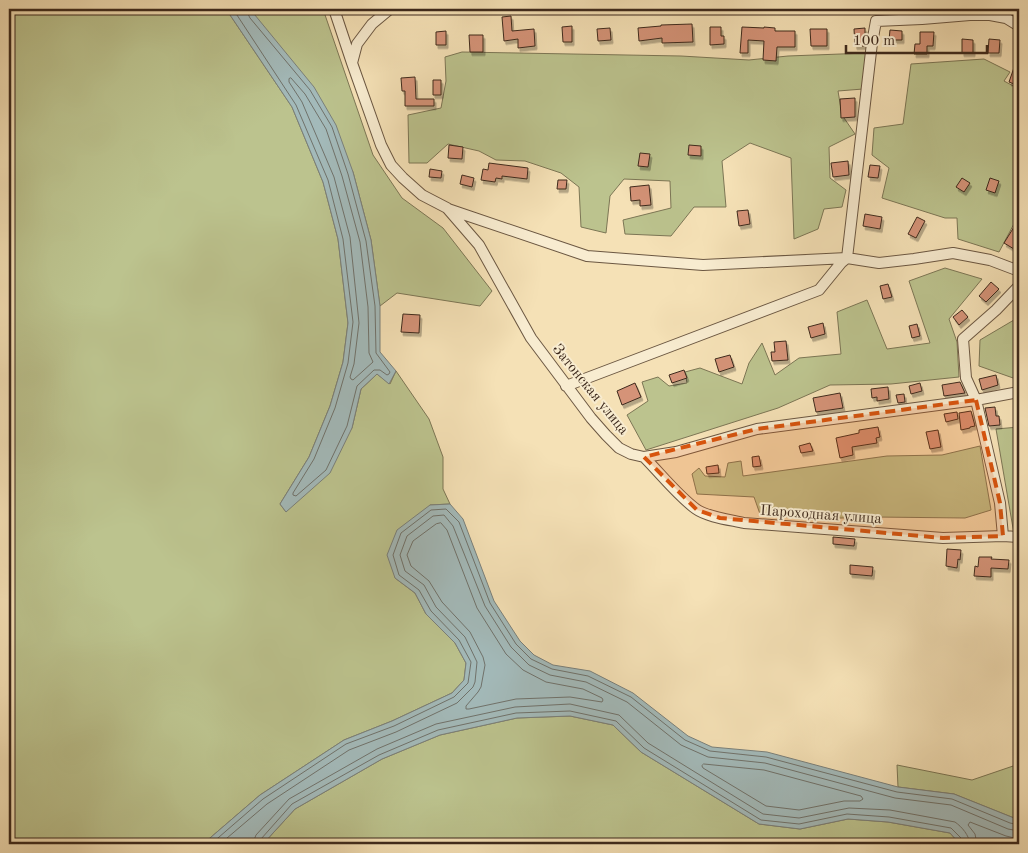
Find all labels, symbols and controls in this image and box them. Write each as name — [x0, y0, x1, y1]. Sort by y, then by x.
scale bar — [846, 22, 987, 54]
text: 100 m — [853, 34, 895, 49]
street label: Затонская улица — [549, 342, 631, 438]
street label: Пароходная улица — [760, 504, 883, 527]

